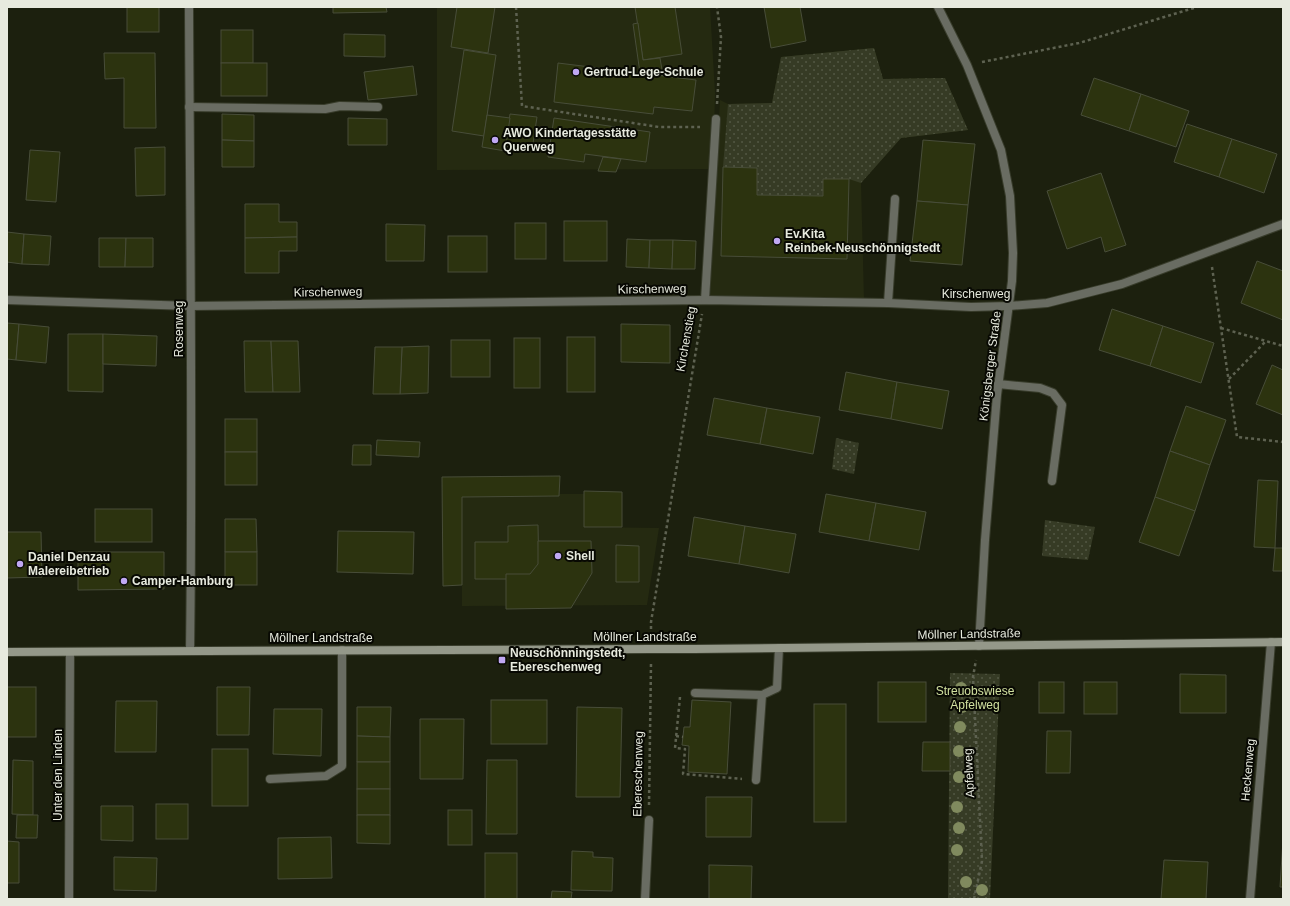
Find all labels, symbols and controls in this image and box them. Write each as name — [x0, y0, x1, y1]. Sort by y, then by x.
place label: Gertrud-Lege-Schule — [584, 65, 704, 79]
marker: Gertrud-Lege-Schule — [571, 67, 581, 77]
place label: AWO Kindertagesstätte Querweg — [503, 126, 637, 154]
marker: AWO Kindertagesstätte Querweg — [490, 135, 500, 145]
place label: Ev.Kita Reinbek-Neuschönnigstedt — [785, 227, 940, 255]
marker: Ev.Kita Reinbek-Neuschönnigstedt — [772, 236, 782, 246]
street label: Kirschenweg — [618, 281, 686, 297]
street label: Kirschenweg — [294, 284, 362, 300]
street label: Kirschenweg — [942, 287, 1010, 301]
street label: Rosenweg — [172, 301, 186, 357]
street label: Kirchenstieg — [673, 305, 699, 373]
street label: Königsberger Straße — [976, 310, 1004, 422]
place label: Shell — [566, 549, 595, 563]
place label: Daniel Denzau Malereibetrieb — [28, 550, 110, 578]
marker: Shell — [553, 551, 563, 561]
marker: Daniel Denzau Malereibetrieb — [15, 559, 25, 569]
place label: Camper-Hamburg — [132, 574, 233, 588]
marker: Camper-Hamburg — [119, 576, 129, 586]
street label: Möllner Landstraße — [917, 626, 1021, 642]
street label: Möllner Landstraße — [593, 630, 697, 644]
street label: Möllner Landstraße — [269, 631, 373, 645]
place label: Neuschönningstedt, Ebereschenweg — [510, 646, 625, 674]
marker: Neuschönningstedt, Ebereschenweg — [497, 655, 507, 665]
park label: Streuobswiese Apfelweg — [936, 684, 1015, 712]
street label: Unter den Linden — [51, 729, 65, 821]
street label: Ebereschenweg — [630, 731, 646, 817]
street label: Heckenweg — [1238, 738, 1258, 802]
street label: Apfelweg — [961, 748, 977, 798]

